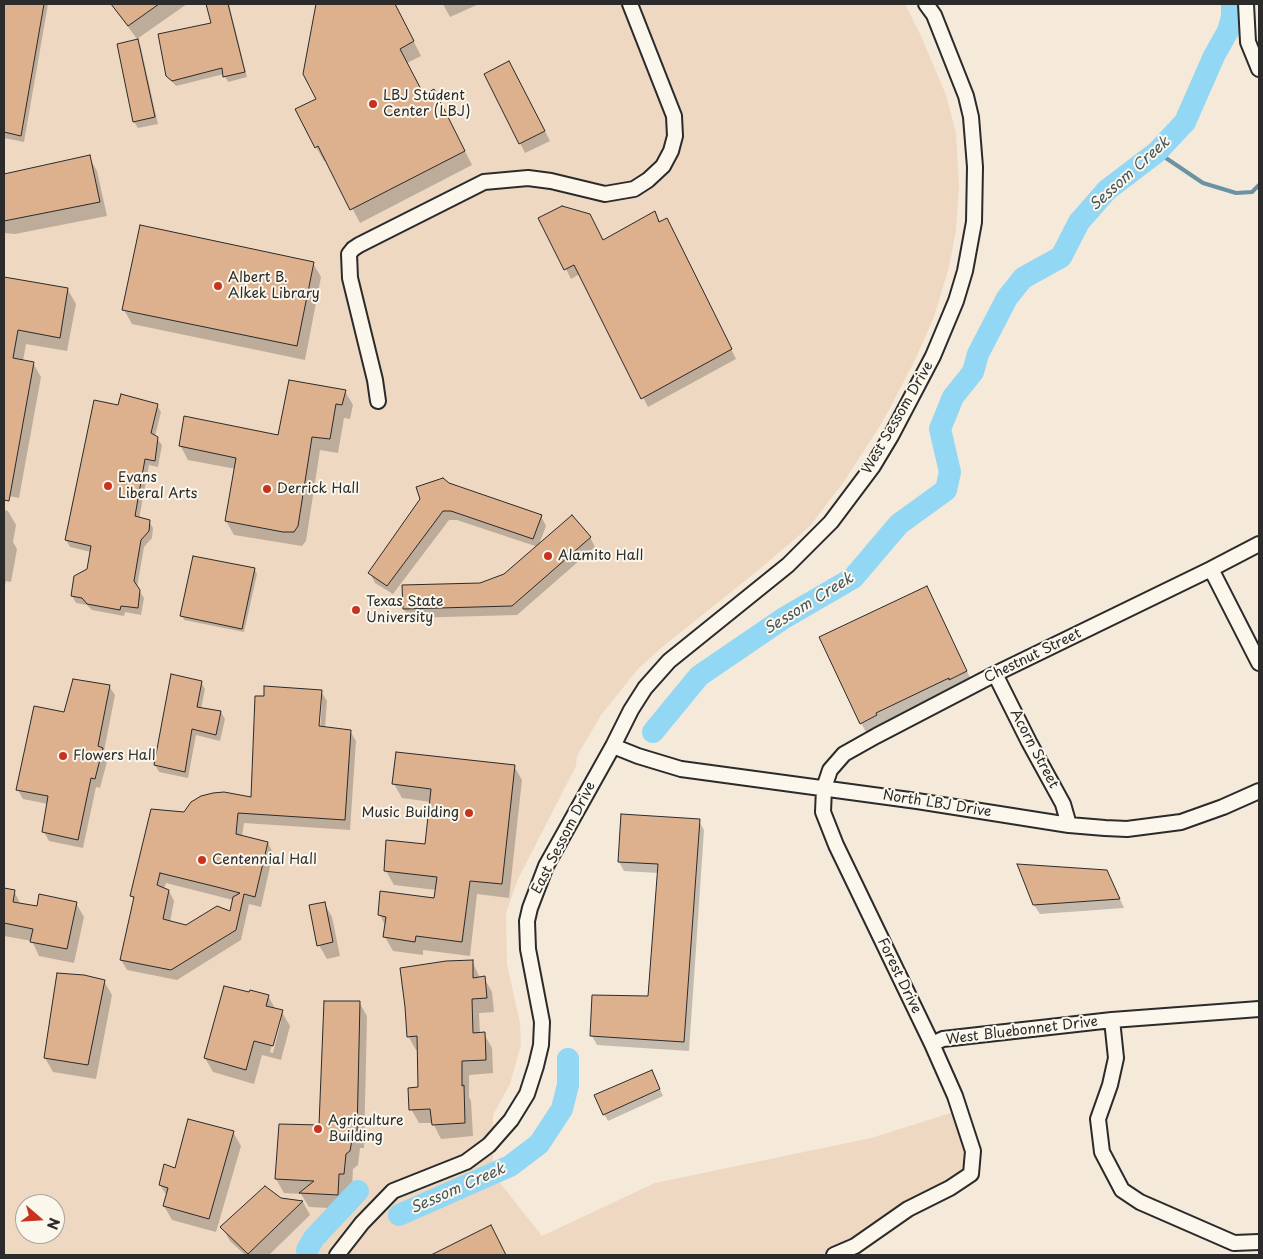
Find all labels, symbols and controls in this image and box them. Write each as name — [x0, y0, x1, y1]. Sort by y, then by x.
place label: LBJ Student Center (LBJ) — [383, 88, 471, 120]
marker: LBJ Student Center (LBJ) — [367, 98, 379, 110]
water label: Sessom Creek — [1086, 133, 1174, 215]
place label: Albert B. Alkek Library — [228, 270, 320, 302]
marker: Albert B. Alkek Library — [212, 280, 224, 292]
street label: West Sessom Drive — [859, 359, 937, 477]
place label: Evans Liberal Arts — [118, 470, 197, 502]
marker: Evans Liberal Arts — [102, 480, 114, 492]
place label: Derrick Hall — [277, 481, 359, 497]
marker: Derrick Hall — [261, 483, 273, 495]
place label: Alamito Hall — [558, 548, 643, 564]
marker: Alamito Hall — [542, 550, 554, 562]
water label: Sessom Creek — [761, 569, 857, 639]
place label: Texas State University — [366, 594, 443, 626]
marker: Texas State University — [350, 604, 362, 616]
street label: Chestnut Street — [982, 625, 1084, 687]
street label: Acorn Street — [1006, 707, 1062, 791]
place label: Flowers Hall — [73, 748, 155, 764]
marker: Flowers Hall — [57, 750, 69, 762]
street label: East Sessom Drive — [528, 779, 600, 897]
street label: North LBJ Drive — [881, 787, 993, 821]
place label: Music Building — [361, 805, 459, 821]
marker: Music Building — [463, 807, 475, 819]
place label: Centennial Hall — [212, 852, 317, 868]
marker: Centennial Hall — [196, 854, 208, 866]
street label: Forest Drive — [873, 935, 925, 1017]
street label: West Bluebonnet Drive — [945, 1013, 1099, 1049]
place label: Agriculture Building — [328, 1113, 404, 1146]
marker: Agriculture Building — [312, 1123, 324, 1135]
water label: Sessom Creek — [408, 1160, 508, 1218]
north arrow — [15, 1194, 65, 1244]
text: N — [42, 1215, 65, 1232]

